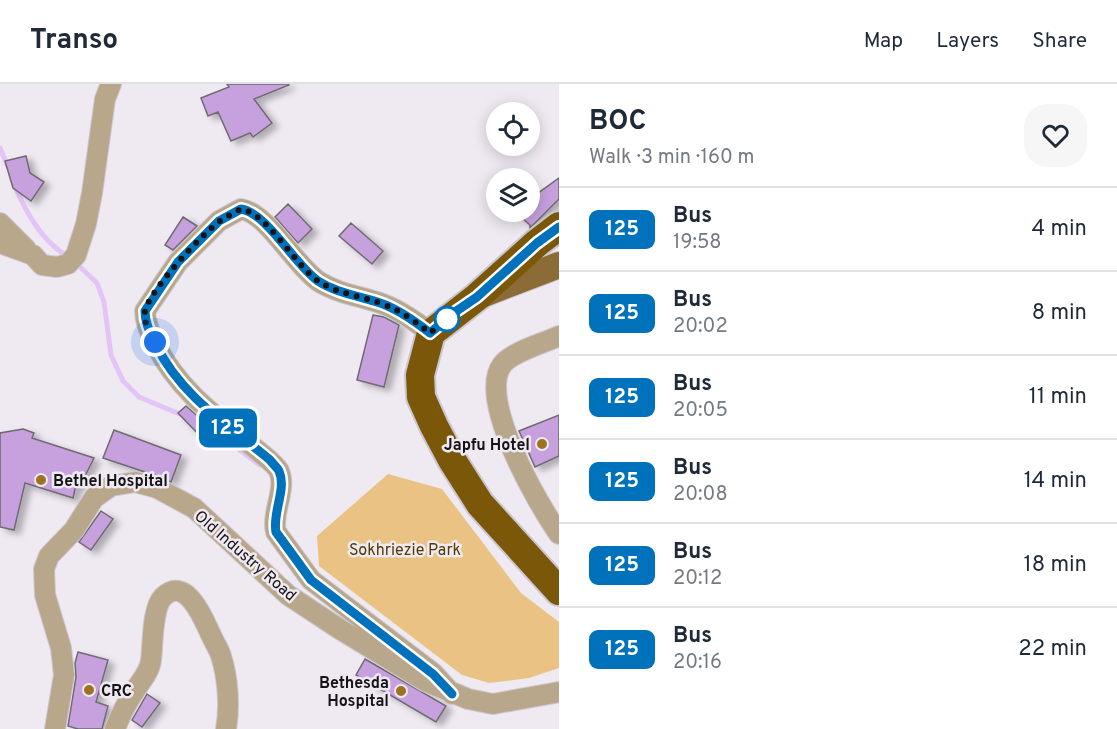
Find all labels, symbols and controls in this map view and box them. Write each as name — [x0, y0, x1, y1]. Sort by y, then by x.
text: Transo — [30, 23, 118, 59]
text: Map — [864, 28, 903, 55]
text: Layers — [936, 28, 999, 55]
text: Share — [1032, 28, 1087, 55]
map controls — [486, 102, 540, 222]
button: locate — [486, 102, 540, 156]
text: BOC — [589, 104, 646, 140]
button: heart — [1024, 104, 1087, 167]
text: Walk · 3 min · 160 m — [589, 145, 754, 171]
button: layers — [486, 168, 540, 222]
text: Bus — [673, 203, 712, 230]
text: 125 — [605, 216, 639, 243]
text: 4 min — [1032, 216, 1087, 243]
text: 19:58 — [673, 230, 722, 256]
text: Bus — [673, 287, 712, 314]
text: 125 — [605, 300, 639, 327]
text: 8 min — [1032, 300, 1087, 327]
unlabelled marker — [434, 306, 460, 332]
text: 20:02 — [673, 314, 728, 340]
your location — [140, 327, 170, 357]
text: Bus — [673, 371, 712, 398]
text: 125 — [605, 384, 639, 411]
text: 11 min — [1029, 384, 1087, 411]
text: 20:05 — [673, 398, 728, 424]
line badge: 125 — [194, 408, 262, 448]
text: 125 — [211, 415, 245, 442]
place label: Japfu Hotel — [444, 436, 530, 456]
marker: Japfu Hotel — [535, 437, 549, 451]
text: Bus — [673, 455, 712, 482]
text: 125 — [605, 468, 639, 495]
text: 14 min — [1024, 468, 1087, 495]
place label: Bethel Hospital — [53, 472, 168, 492]
marker: Bethel Hospital — [34, 473, 48, 487]
text: 20:08 — [673, 482, 728, 508]
street label: Old Industry Road — [190, 507, 300, 606]
text: Bus — [673, 539, 712, 566]
park label: Sokhriezie Park — [349, 541, 461, 561]
text: 125 — [605, 552, 639, 579]
text: 18 min — [1024, 552, 1087, 579]
text: 20:12 — [673, 566, 722, 592]
text: Bus — [673, 623, 712, 650]
text: 125 — [605, 636, 639, 663]
text: 22 min — [1018, 636, 1087, 663]
text: 20:16 — [673, 650, 722, 676]
place label: Bethesda Hospital — [319, 674, 389, 712]
place label: CRC — [101, 682, 132, 702]
marker: CRC — [82, 683, 96, 697]
marker: Bethesda Hospital — [394, 684, 408, 698]

